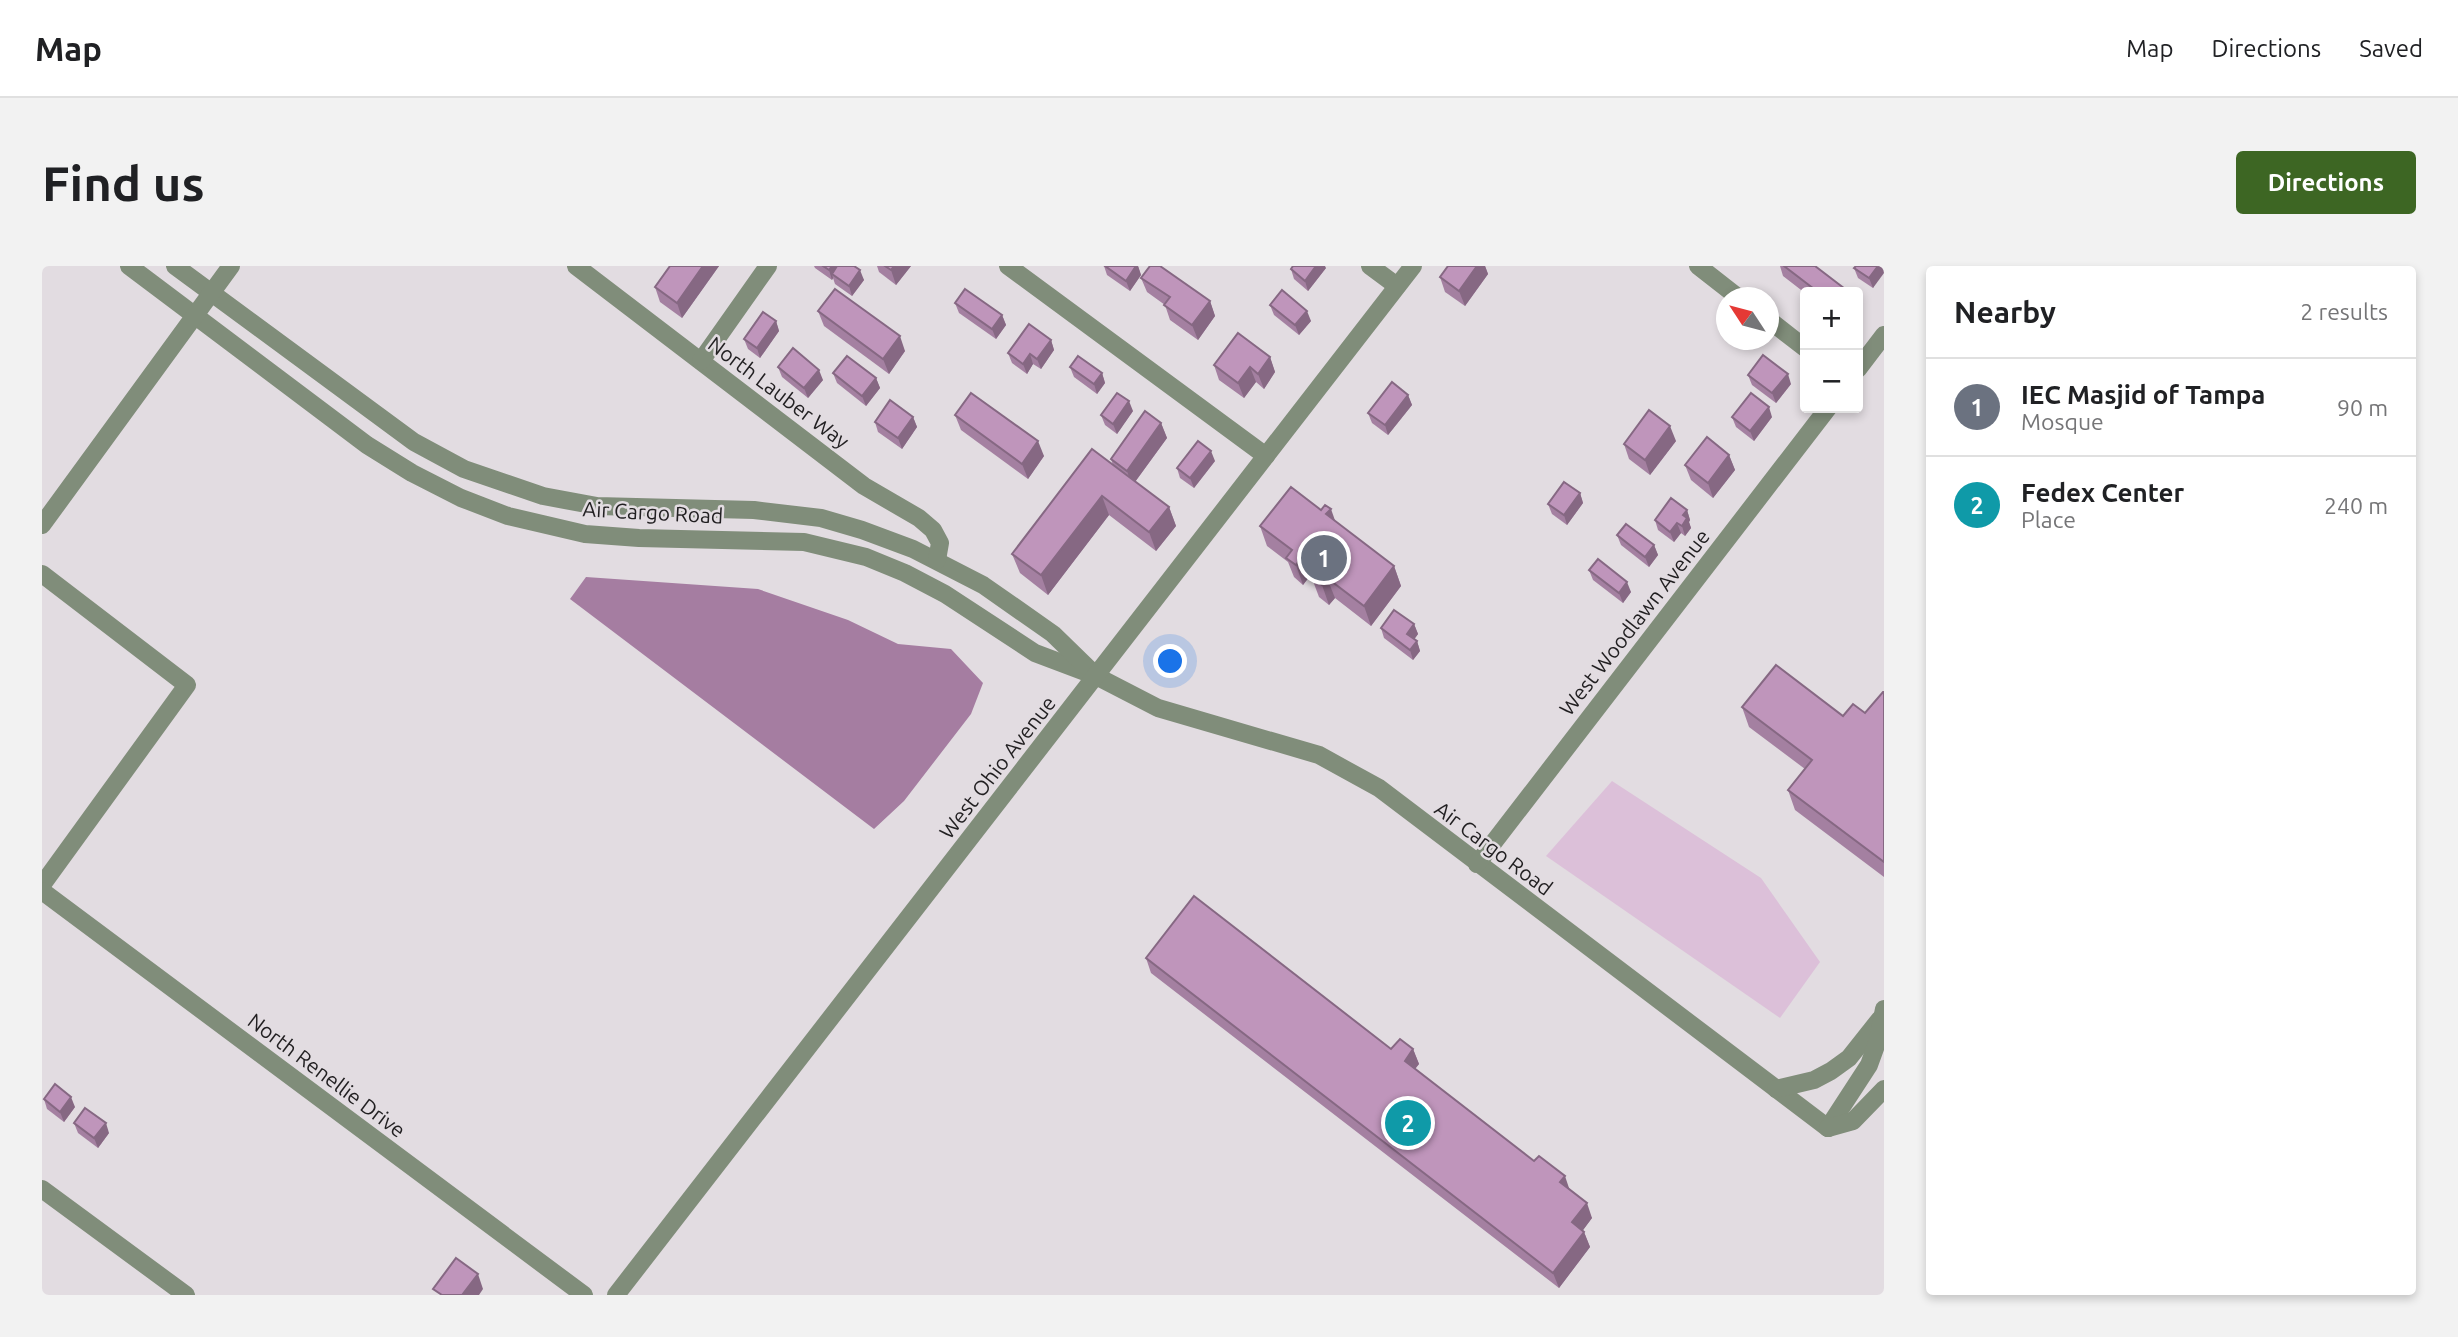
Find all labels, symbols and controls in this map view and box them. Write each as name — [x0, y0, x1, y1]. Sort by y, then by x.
text: Map — [35, 30, 102, 67]
text: Map — [2126, 35, 2173, 62]
text: Directions — [2211, 35, 2321, 62]
text: Saved — [2359, 35, 2423, 62]
button: Directions — [2236, 151, 2416, 214]
text: Find us — [42, 155, 205, 210]
north arrow — [1716, 287, 1779, 350]
map controls — [1800, 287, 1863, 413]
button: + — [1800, 287, 1863, 350]
text: Nearby — [1954, 295, 2056, 329]
text: 2 results — [2300, 299, 2388, 324]
street label: North Lauber Way — [704, 331, 854, 453]
button: − — [1800, 350, 1863, 413]
text: IEC Masjid of Tampa — [2021, 380, 2265, 409]
text: 1 — [1971, 395, 1983, 420]
text: 90 m — [2337, 395, 2388, 420]
text: Mosque — [2021, 409, 2104, 434]
text: Fedex Center — [2021, 478, 2184, 507]
text: 2 — [1971, 493, 1983, 518]
text: 240 m — [2324, 493, 2388, 518]
street label: Air Cargo Road — [582, 496, 724, 528]
text: Place — [2021, 507, 2076, 532]
street label: West Woodlawn Avenue — [1554, 524, 1714, 720]
pin: 1 — [1301, 532, 1347, 584]
your location — [1153, 644, 1187, 678]
street label: West Ohio Avenue — [934, 691, 1060, 843]
street label: Air Cargo Road — [1431, 796, 1557, 900]
street label: North Renellie Drive — [244, 1008, 410, 1142]
pin: 2 — [1385, 1097, 1431, 1149]

